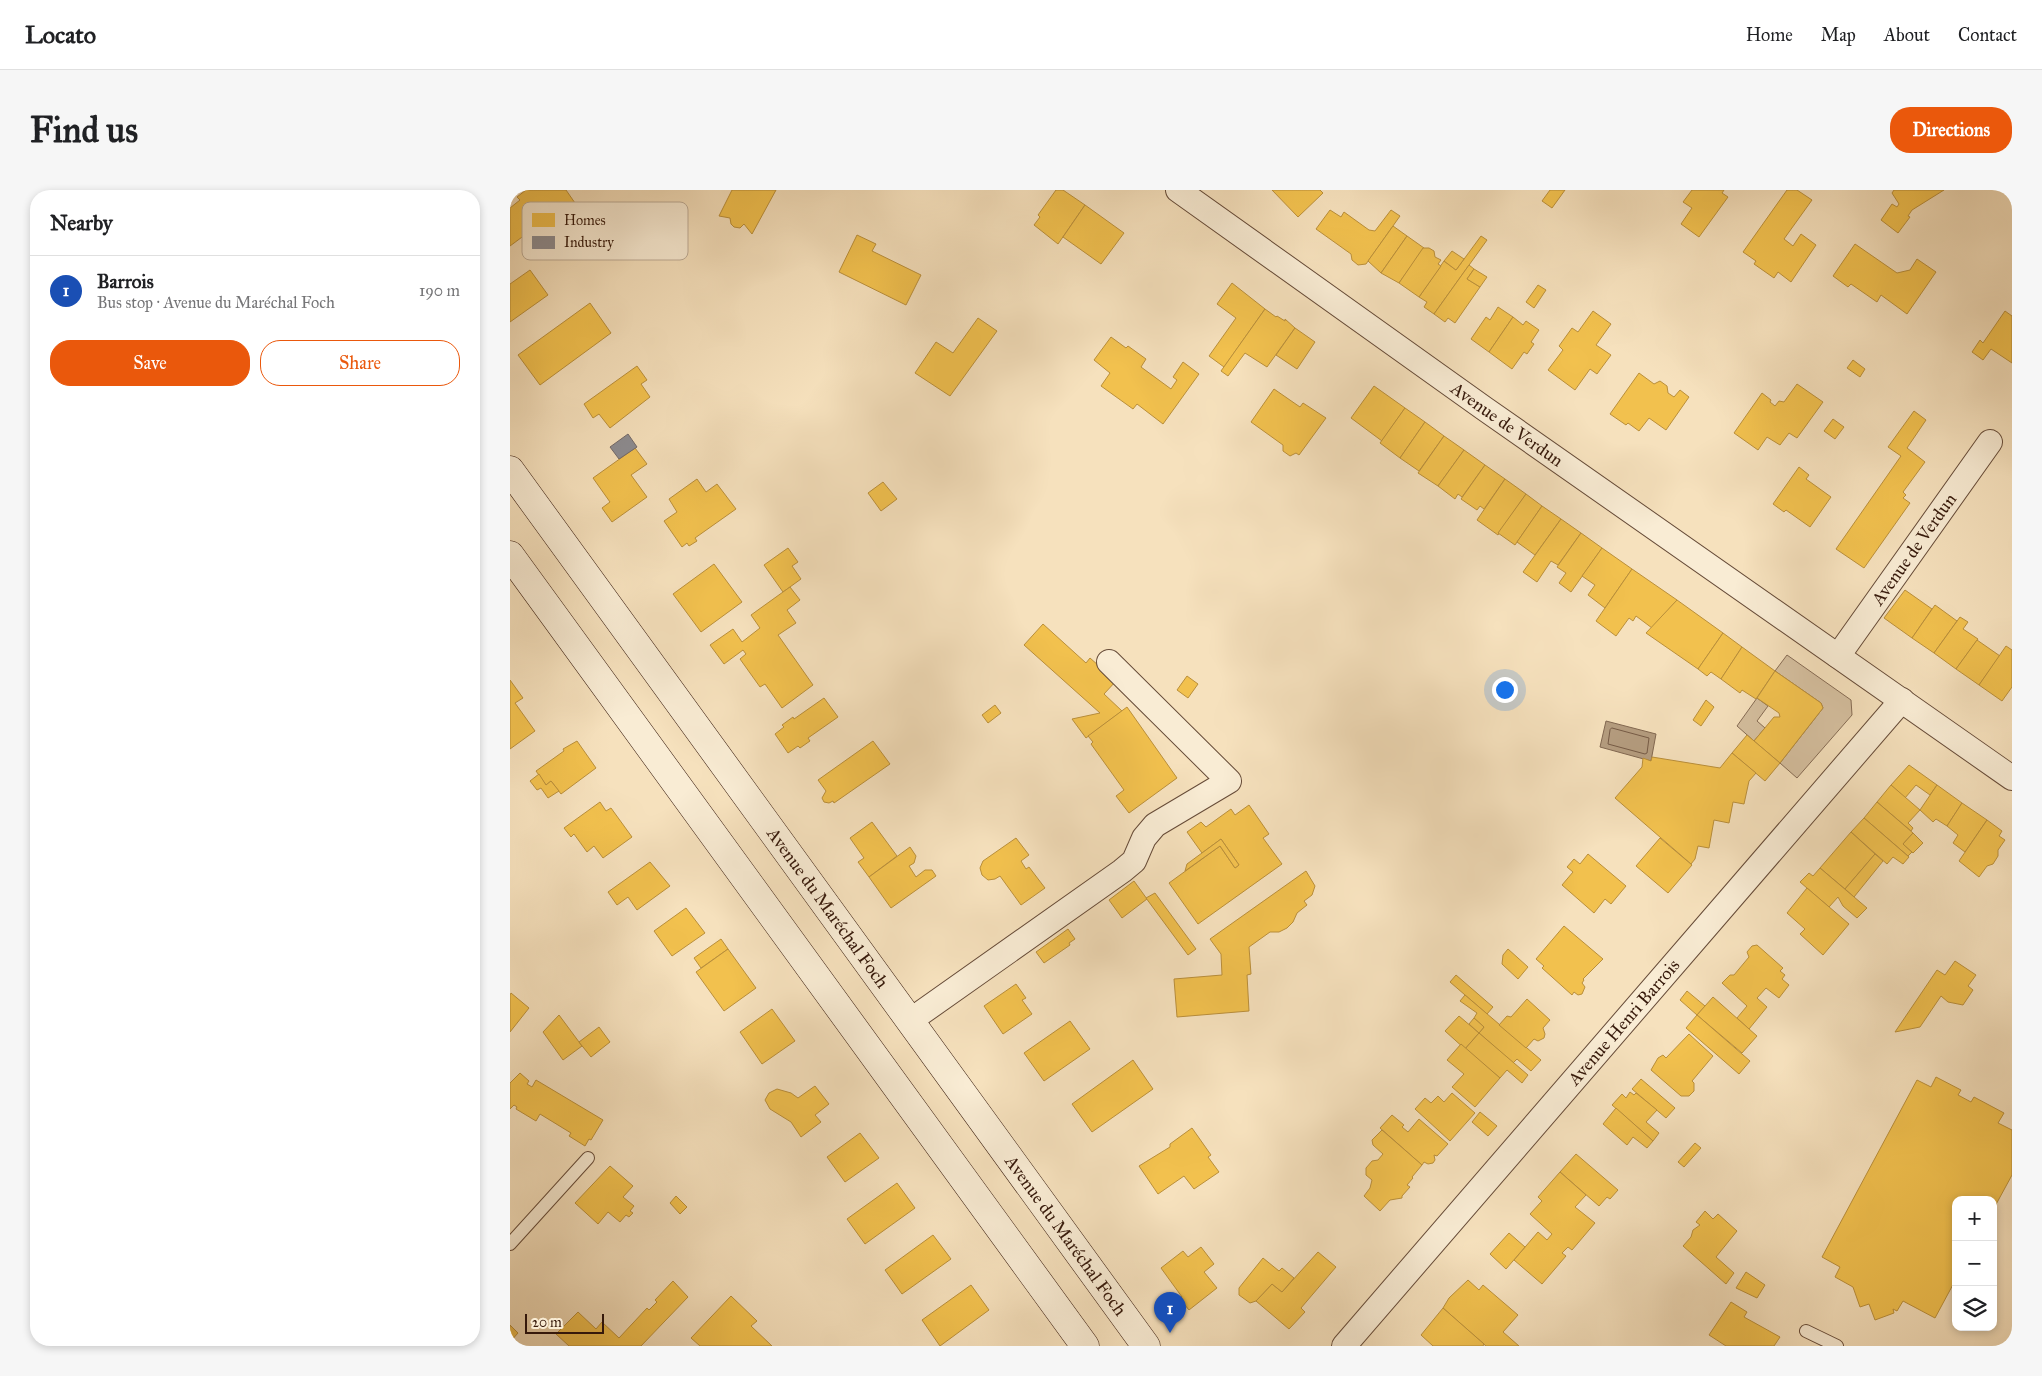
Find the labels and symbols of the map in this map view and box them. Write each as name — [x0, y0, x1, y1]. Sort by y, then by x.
legend — [522, 202, 688, 260]
text: Homes — [564, 212, 606, 229]
text: Industry — [564, 234, 614, 251]
street label: Avenue de Verdun — [1446, 377, 1568, 472]
street label: Avenue de Verdun — [1866, 489, 1961, 610]
your location — [1492, 677, 1518, 703]
street label: Avenue du Maréchal Foch — [762, 822, 893, 992]
street label: Avenue Henri Barrois — [1563, 954, 1684, 1091]
street label: Avenue du Maréchal Foch — [1000, 1150, 1131, 1320]
pin: 1 — [1154, 1292, 1186, 1333]
scale bar — [525, 1311, 604, 1334]

